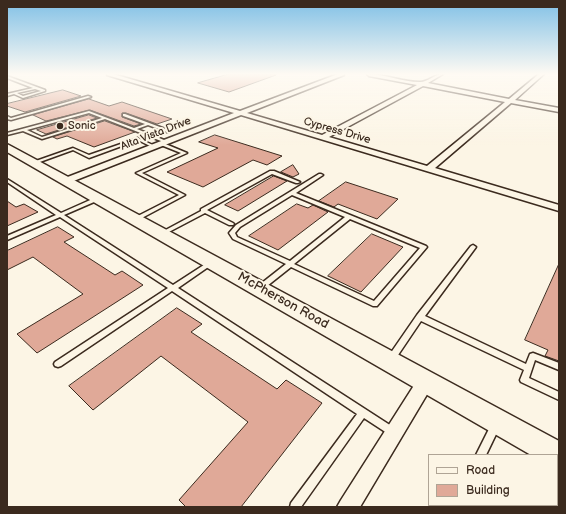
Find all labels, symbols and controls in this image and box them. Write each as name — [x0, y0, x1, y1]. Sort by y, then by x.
street label: Alta Vista Drive — [119, 115, 193, 153]
street label: Cypress Drive — [302, 115, 372, 147]
place label: Sonic — [68, 119, 96, 133]
marker: Sonic — [55, 121, 65, 131]
street label: McPherson Road — [235, 269, 331, 333]
legend — [428, 454, 558, 506]
text: Road — [466, 463, 495, 478]
text: Building — [466, 483, 510, 498]

